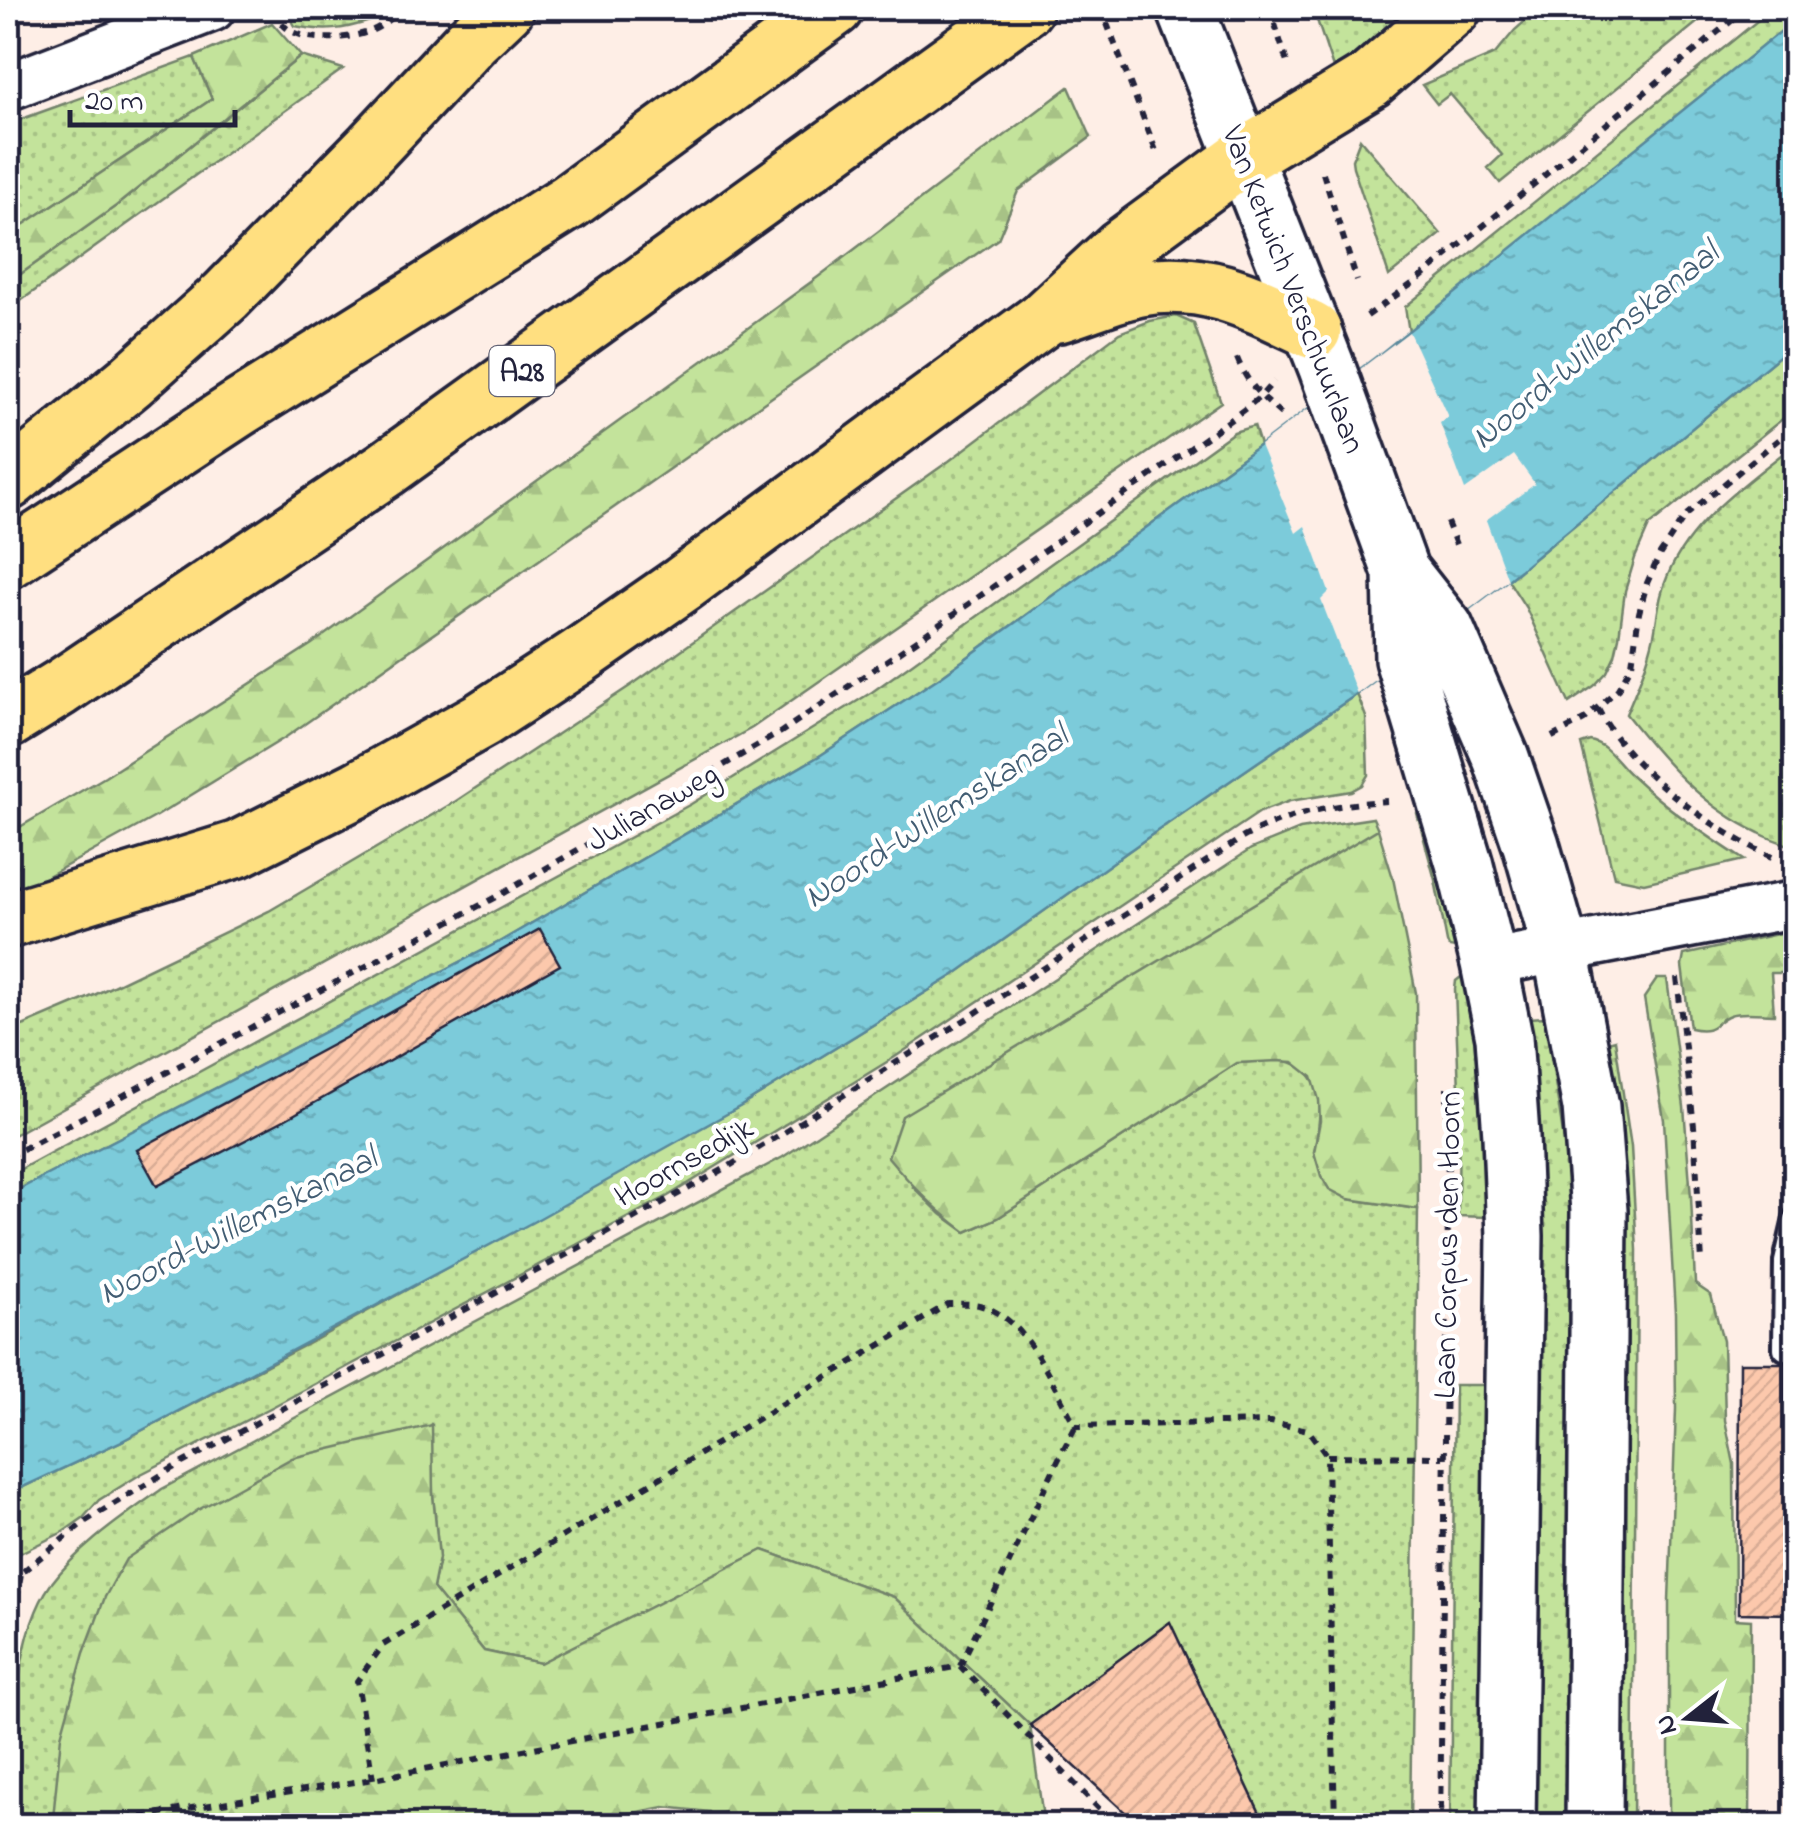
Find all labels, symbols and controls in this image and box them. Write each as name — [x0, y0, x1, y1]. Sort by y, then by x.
scale bar — [70, 65, 235, 127]
text: 20 m — [85, 81, 144, 125]
street label: Van Ketwich Verschuurlaan — [1207, 118, 1376, 461]
water label: Noord-Willemskanaal — [1461, 228, 1735, 463]
road number: A28 — [490, 346, 554, 396]
water label: Noord-Willemskanaal — [795, 711, 1083, 923]
street label: Julianaweg — [579, 752, 728, 866]
street label: Laan Corpus den Hoorn — [1423, 1091, 1476, 1399]
street label: Hoornsedijk — [607, 1106, 764, 1222]
water label: Noord-Willemskanaal — [90, 1133, 390, 1319]
north arrow — [1638, 1668, 1738, 1768]
text: N — [1645, 1709, 1690, 1739]

